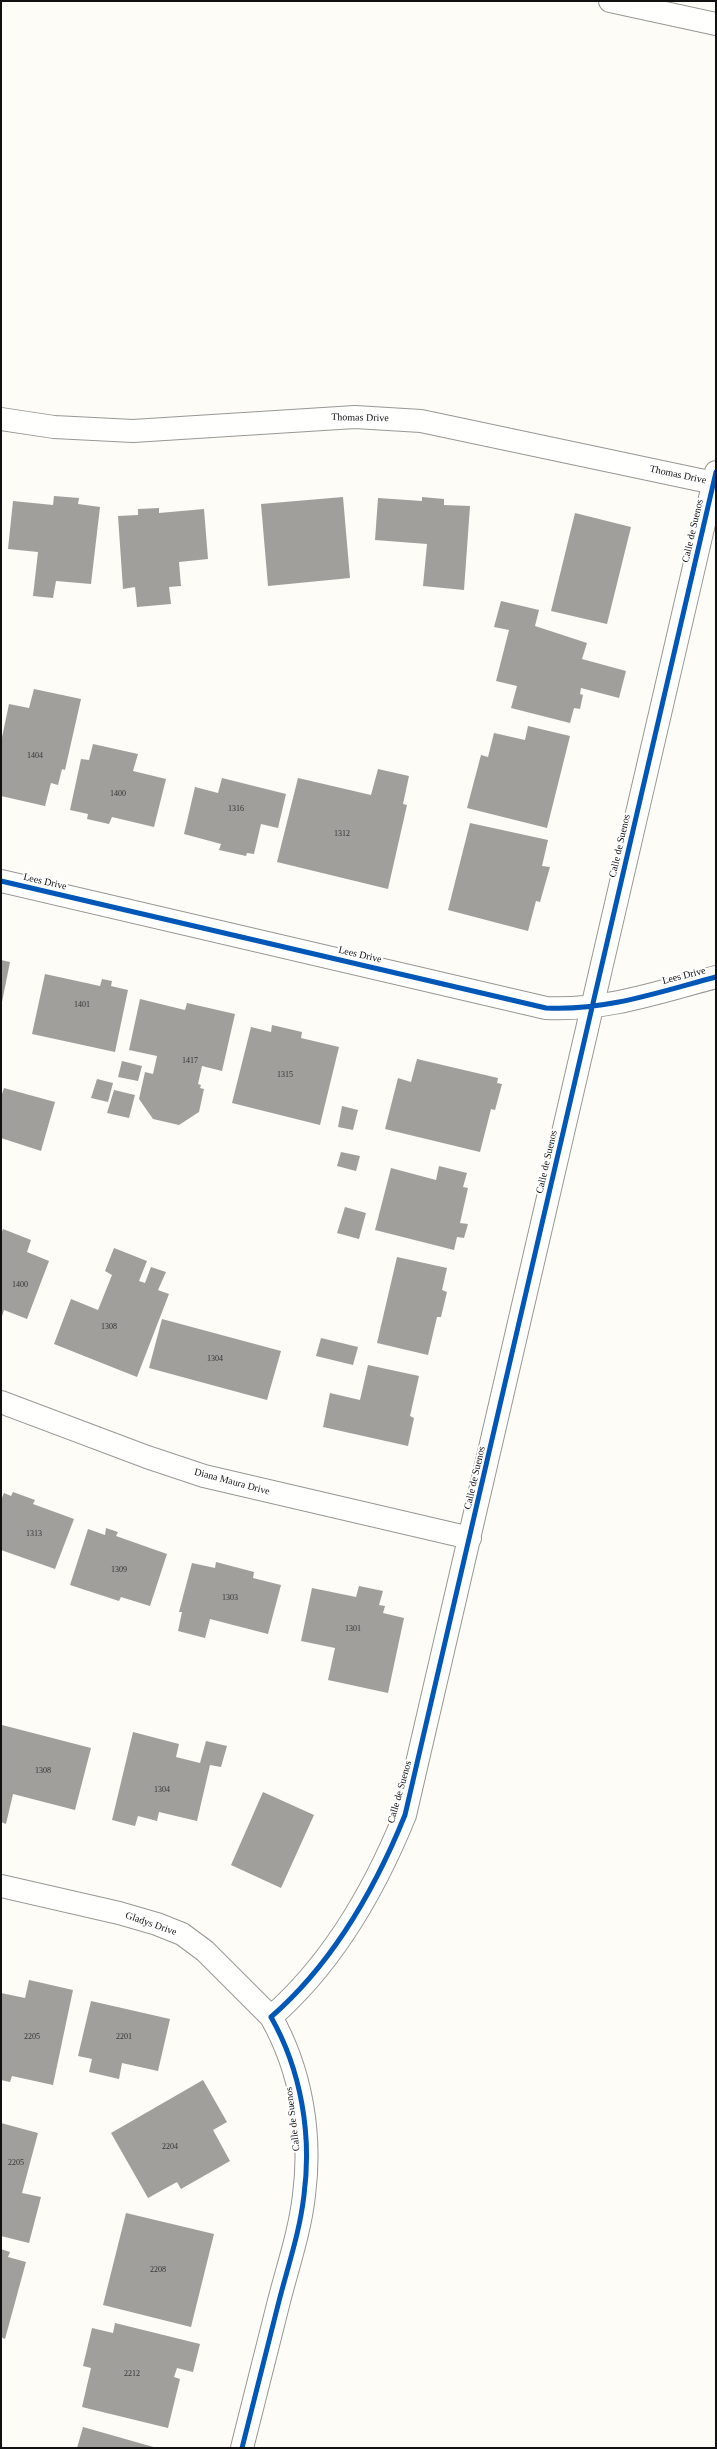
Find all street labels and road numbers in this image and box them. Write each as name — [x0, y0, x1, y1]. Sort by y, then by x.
street label: Thomas Drive — [331, 411, 389, 425]
street label: Thomas Drive — [649, 463, 707, 487]
street label: Calle de Suenos — [680, 498, 706, 564]
street label: Calle de Suenos — [607, 813, 633, 879]
street label: Lees Drive — [22, 871, 68, 893]
street label: Lees Drive — [337, 944, 383, 966]
street label: Lees Drive — [661, 965, 707, 987]
street label: Calle de Suenos — [534, 1129, 560, 1195]
street label: Calle de Suenos — [462, 1445, 488, 1511]
street label: Diana Maura Drive — [193, 1466, 271, 1498]
street label: Calle de Suenos — [385, 1759, 415, 1825]
street label: Gladys Drive — [124, 1910, 178, 1938]
street label: Calle de Suenos — [283, 2086, 303, 2152]

